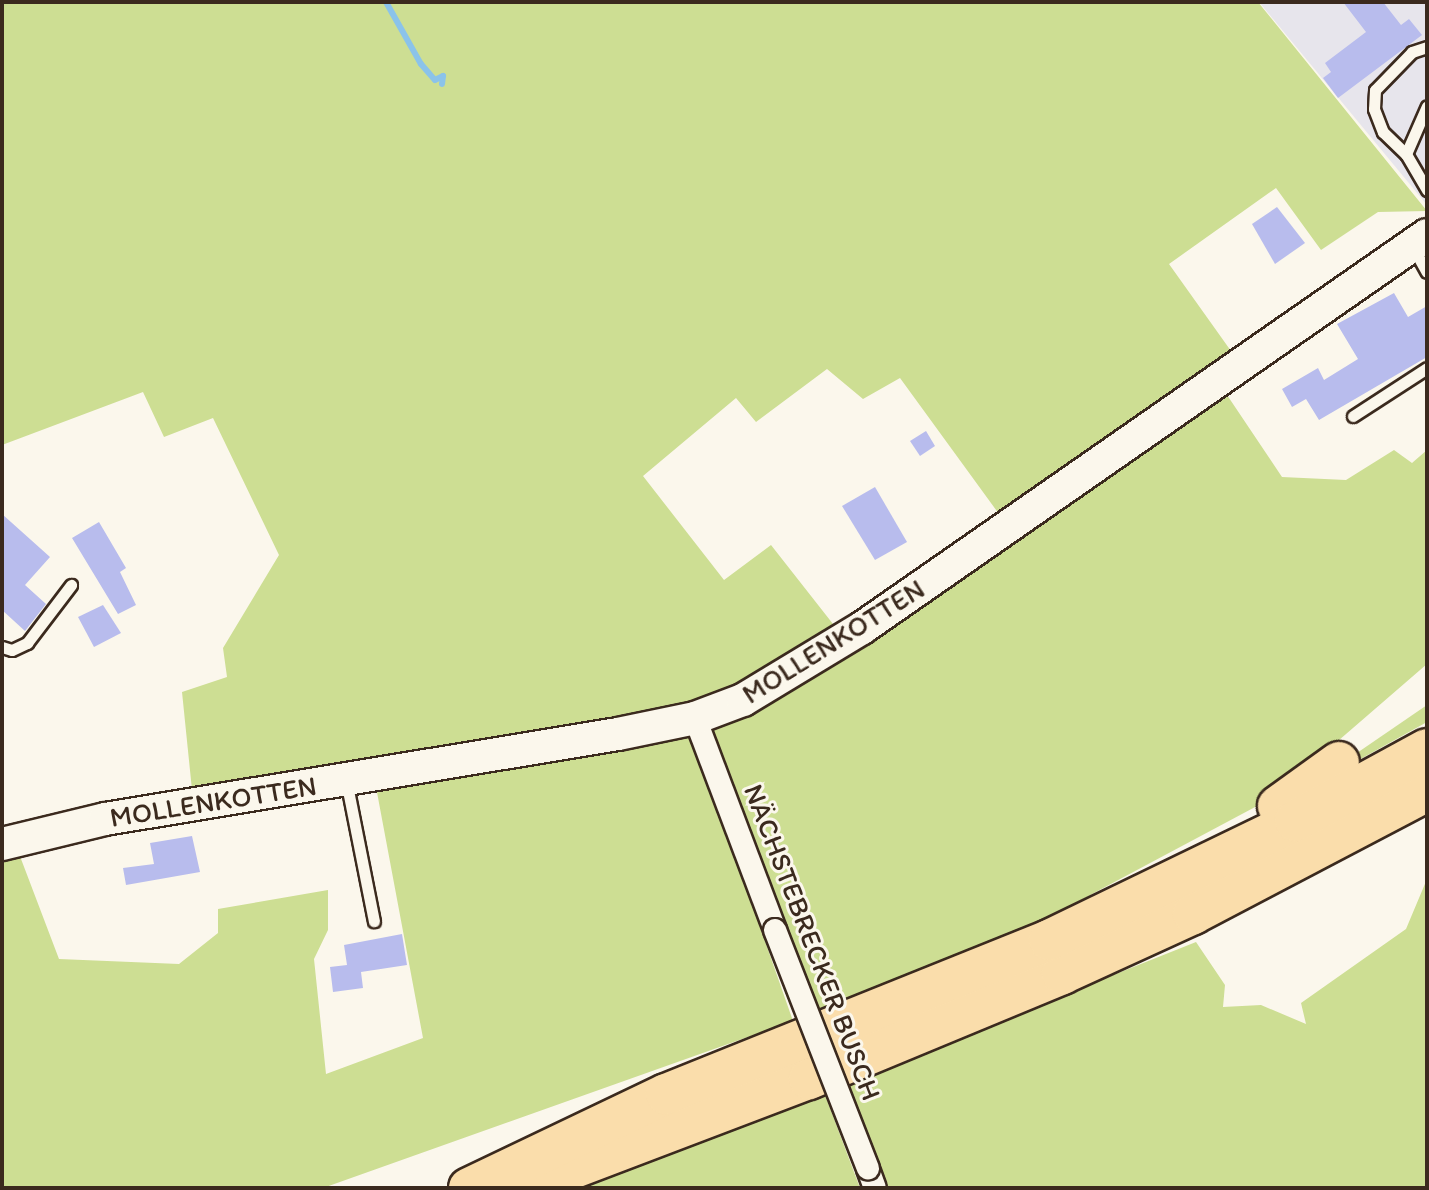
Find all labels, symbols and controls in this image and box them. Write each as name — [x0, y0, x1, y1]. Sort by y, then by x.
street label: MOLLENKOTTEN — [736, 571, 930, 711]
street label: MOLLENKOTTEN — [107, 768, 319, 834]
street label: NÄCHSTEBRECKER BUSCH — [737, 779, 889, 1105]

